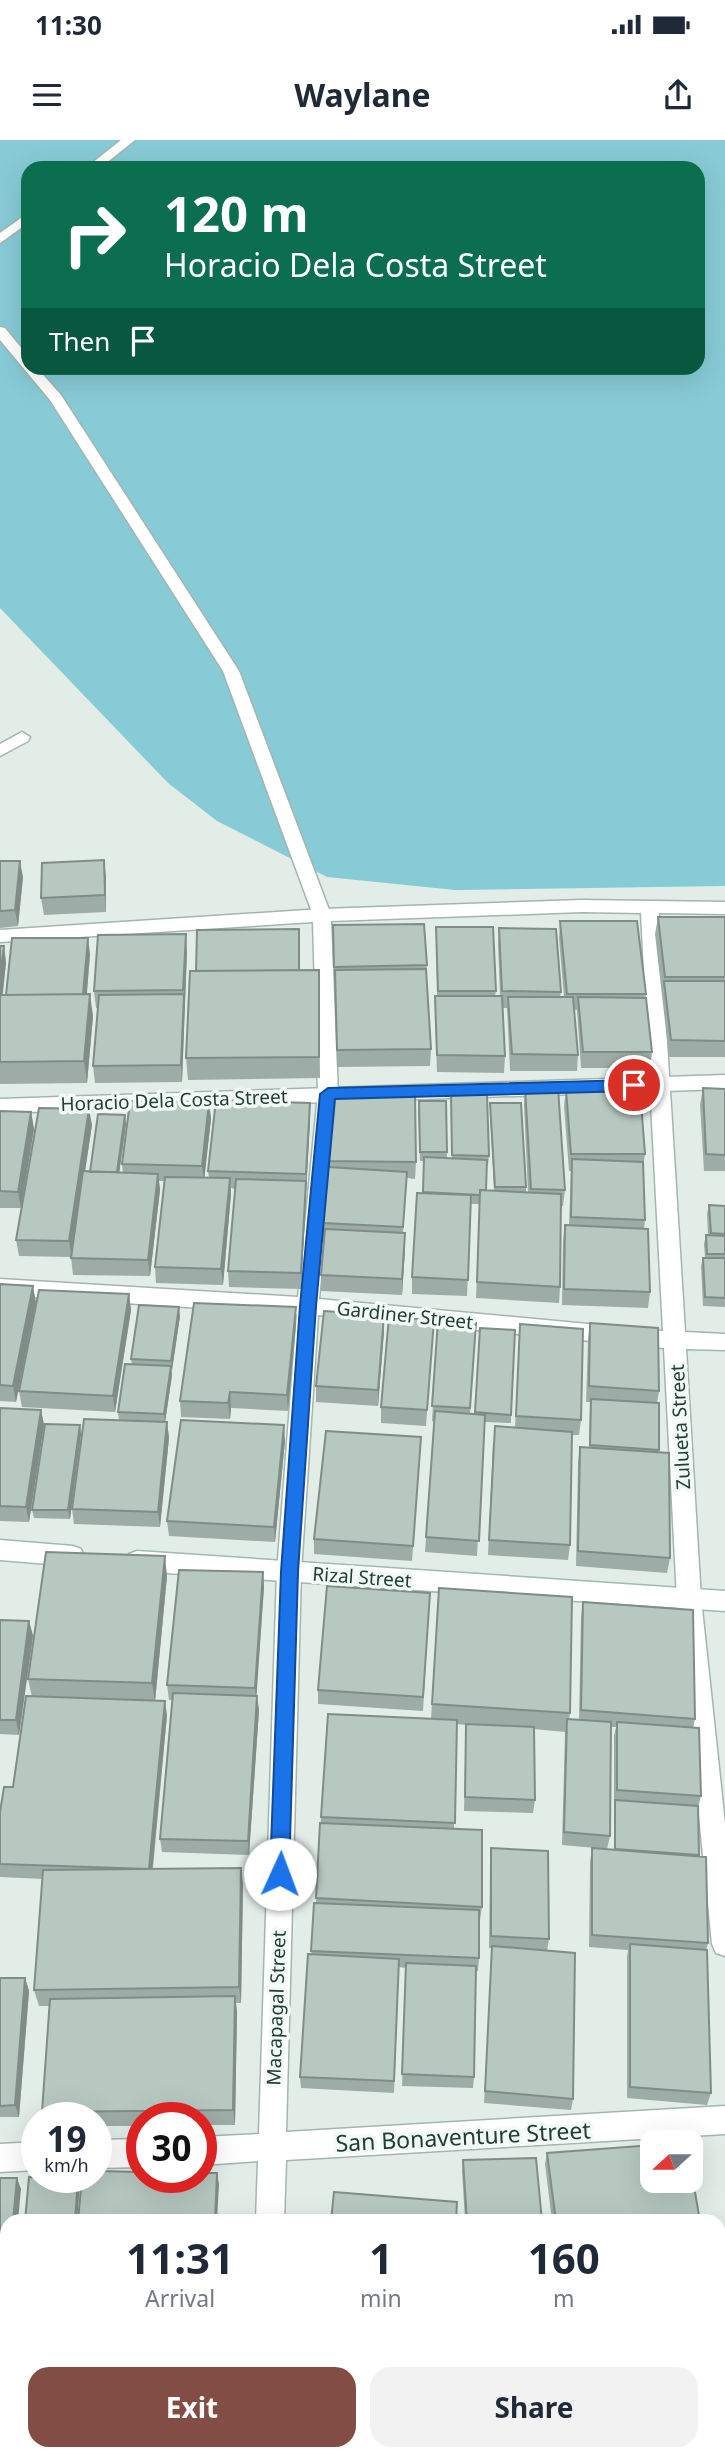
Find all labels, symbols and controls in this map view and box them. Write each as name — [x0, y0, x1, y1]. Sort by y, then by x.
text: 11:30 — [35, 7, 102, 43]
text: Waylane — [294, 73, 431, 116]
icon: menu — [28, 76, 66, 114]
icon: share — [659, 76, 697, 114]
text: 120 m — [164, 180, 309, 246]
icon: right — [49, 189, 140, 280]
text: Horacio Dela Costa Street — [164, 243, 547, 286]
icon: arrive — [124, 322, 162, 360]
text: Then — [49, 323, 110, 359]
pin — [604, 1055, 664, 1115]
icon: arrive — [615, 1066, 653, 1104]
street label: Horacio Dela Costa Street — [60, 1083, 288, 1117]
street label: Gardiner Street — [336, 1295, 475, 1335]
street label: Zulueta Street — [664, 1364, 696, 1490]
street label: Rizal Street — [312, 1561, 413, 1593]
position arrow — [243, 1837, 317, 1911]
street label: Macapagal Street — [260, 1930, 292, 2086]
speed limit sign: 30 — [126, 2102, 217, 2193]
street label: San Bonaventure Street — [335, 2113, 591, 2159]
text: 19 — [46, 2115, 87, 2162]
north arrow — [640, 2130, 704, 2193]
map controls — [640, 2130, 703, 2193]
text: km/h — [44, 2153, 89, 2177]
text: 11:31 — [126, 2229, 234, 2286]
text: 1 — [369, 2229, 393, 2286]
text: 160 — [528, 2229, 600, 2286]
text: Arrival — [145, 2282, 215, 2314]
text: min — [360, 2282, 402, 2314]
text: m — [553, 2282, 575, 2314]
button: Exit — [28, 2367, 356, 2447]
button: Share — [370, 2367, 698, 2447]

